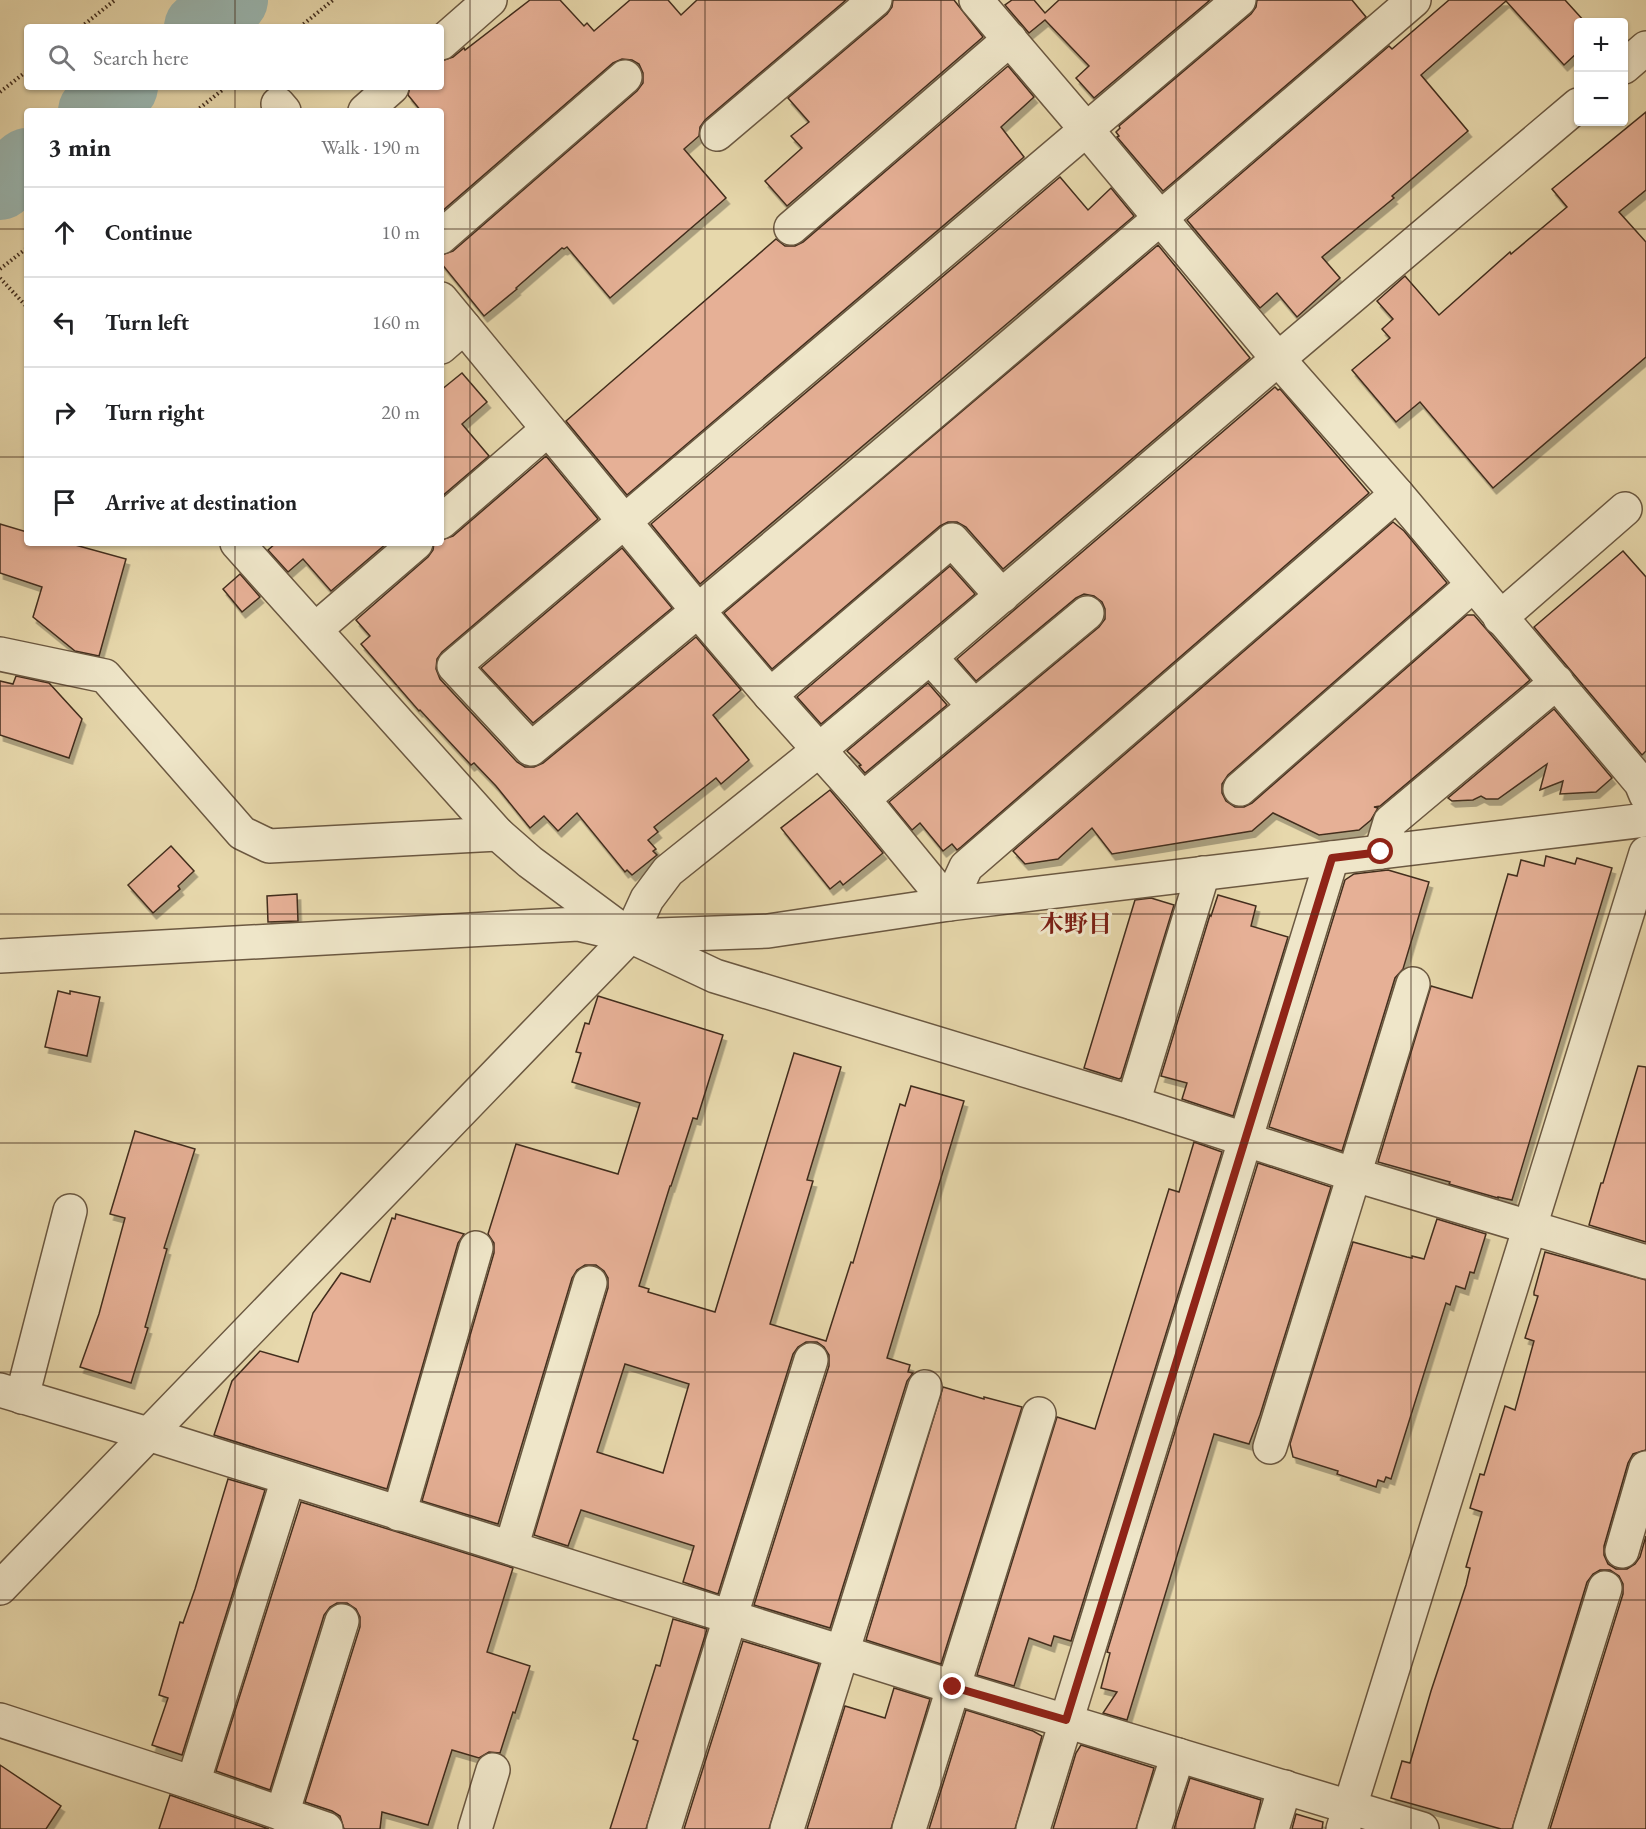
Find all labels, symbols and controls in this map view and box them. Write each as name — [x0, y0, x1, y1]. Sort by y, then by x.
map controls — [1574, 18, 1628, 126]
button: + — [1574, 18, 1628, 72]
search box — [24, 24, 444, 90]
icon: search — [45, 41, 78, 74]
text: Search here — [93, 43, 188, 72]
button: − — [1574, 72, 1628, 126]
text: 3 min — [48, 130, 111, 164]
text: Walk · 190 m — [321, 134, 420, 160]
icon: ahead — [48, 216, 81, 249]
text: Continue — [105, 218, 192, 247]
text: 10 m — [381, 219, 420, 245]
icon: left — [48, 306, 81, 339]
text: Turn left — [105, 308, 189, 337]
text: 160 m — [372, 309, 420, 335]
icon: right — [48, 396, 81, 429]
text: Turn right — [105, 398, 204, 427]
text: 20 m — [381, 399, 420, 425]
icon: arrive — [48, 486, 81, 519]
text: Arrive at destination — [105, 488, 297, 517]
route start — [1367, 838, 1393, 864]
district label: 木野目 — [1040, 908, 1112, 939]
route end — [939, 1673, 965, 1699]

